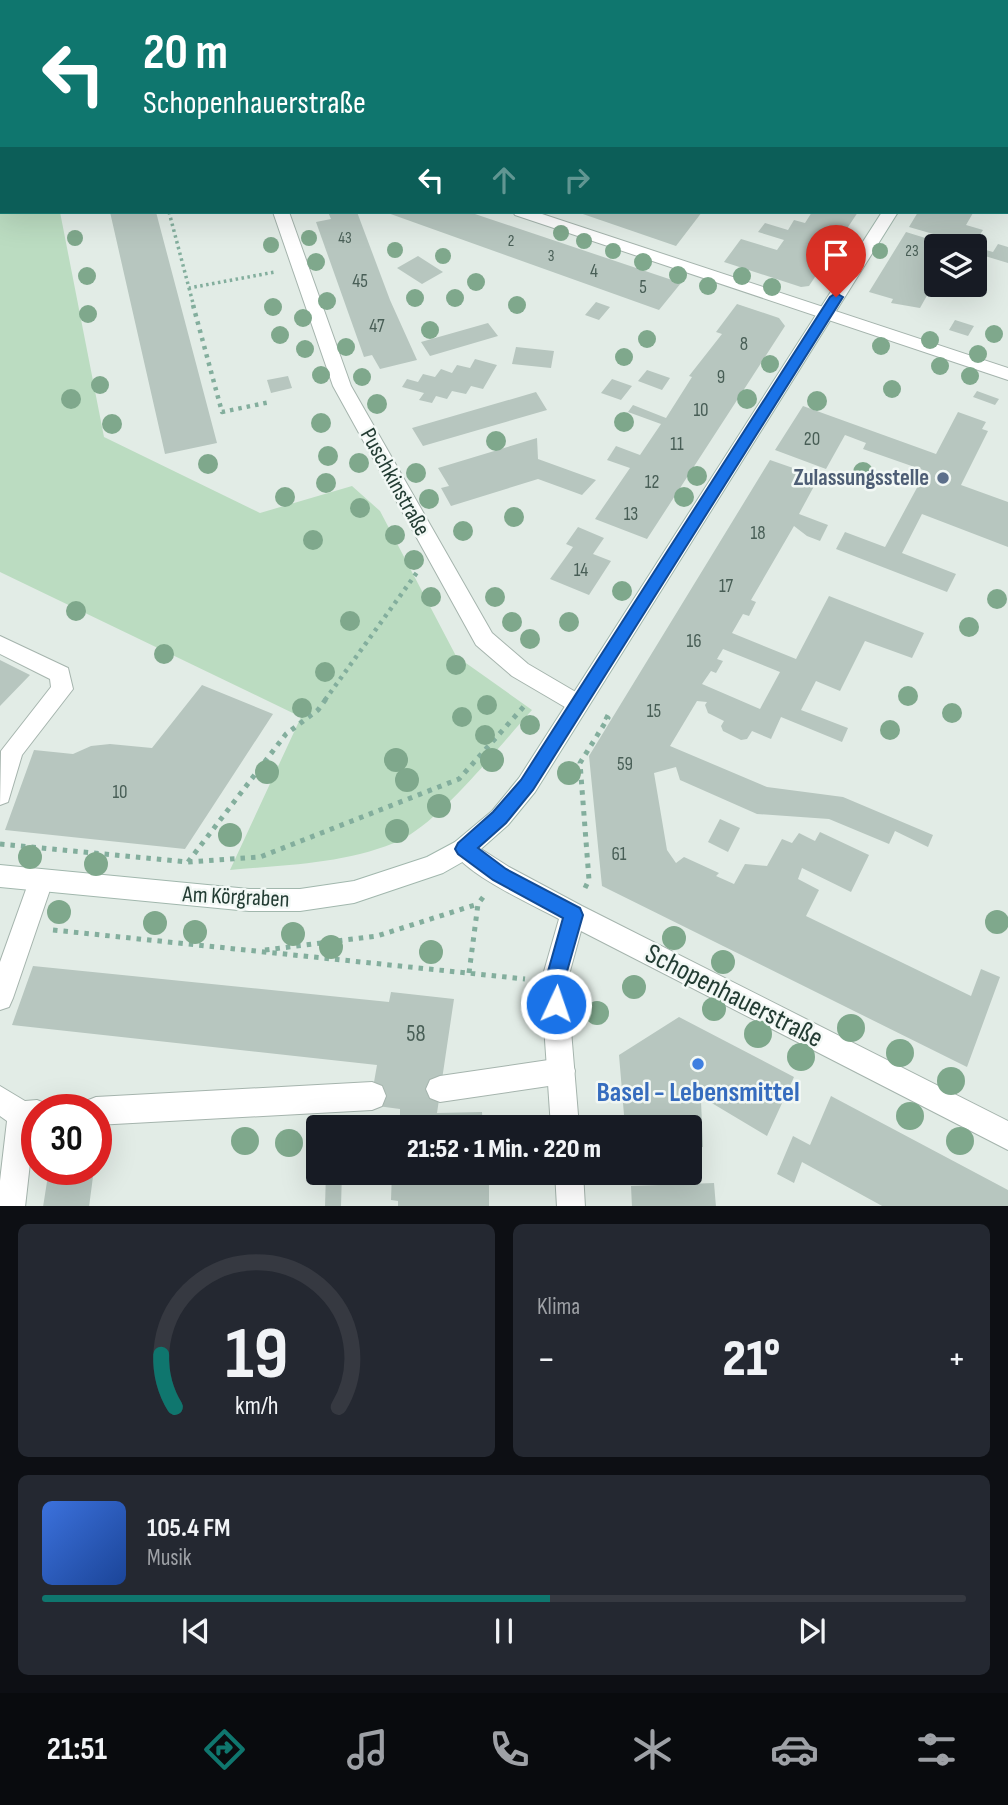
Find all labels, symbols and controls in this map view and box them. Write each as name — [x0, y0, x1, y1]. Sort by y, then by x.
text: 20 m — [143, 24, 228, 83]
icon: left — [28, 28, 119, 119]
text: Schopenhauerstraße — [143, 84, 366, 123]
icon: left — [412, 161, 450, 199]
icon: ahead — [485, 161, 523, 199]
icon: right — [558, 161, 596, 199]
pin — [806, 225, 866, 297]
house number: 43 — [338, 229, 352, 248]
house number: 2 — [508, 232, 514, 251]
map controls — [924, 234, 987, 297]
button: layers — [924, 234, 987, 297]
icon: arrive — [817, 236, 855, 274]
house number: 23 — [905, 242, 919, 261]
house number: 3 — [548, 247, 554, 266]
house number: 4 — [590, 260, 598, 283]
house number: 45 — [352, 270, 368, 293]
house number: 5 — [639, 276, 647, 299]
house number: 47 — [369, 315, 385, 338]
house number: 8 — [740, 333, 748, 356]
house number: 9 — [717, 366, 725, 389]
house number: 10 — [693, 399, 709, 422]
street label: Puschkinstraße — [354, 423, 436, 541]
house number: 20 — [804, 428, 820, 451]
house number: 11 — [670, 433, 684, 456]
place label: Zulassungsstelle — [794, 464, 929, 492]
marker: Zulassungsstelle — [935, 470, 951, 486]
house number: 12 — [645, 471, 659, 494]
house number: 13 — [624, 503, 638, 526]
house number: 18 — [751, 522, 765, 545]
house number: 14 — [574, 559, 588, 582]
house number: 17 — [719, 575, 734, 598]
house number: 16 — [687, 630, 701, 653]
house number: 15 — [647, 700, 661, 723]
house number: 59 — [617, 753, 633, 776]
house number: 10 — [112, 781, 128, 804]
house number: 61 — [612, 843, 627, 866]
street label: Am Körgraben — [181, 880, 290, 914]
street label: Schopenhauerstraße — [640, 937, 828, 1055]
position arrow — [519, 967, 593, 1041]
house number: 58 — [406, 1020, 426, 1048]
marker: Basel - Lebensmittel — [690, 1056, 706, 1072]
place label: Basel - Lebensmittel — [596, 1076, 800, 1109]
speed limit sign: 30 — [21, 1094, 112, 1185]
text: 21:52 · 1 Min. · 220 m — [407, 1134, 601, 1165]
text: Klima — [537, 1293, 580, 1321]
text: 19 — [225, 1311, 288, 1399]
text: 21° — [723, 1328, 781, 1391]
text: − — [537, 1337, 556, 1382]
text: + — [947, 1337, 966, 1382]
text: km/h — [235, 1390, 278, 1421]
text: 105.4 FM — [147, 1513, 230, 1544]
text: Musik — [147, 1544, 192, 1572]
icon: previous — [177, 1612, 215, 1650]
icon: pause — [485, 1612, 523, 1650]
icon: next — [793, 1612, 831, 1650]
icon: directions — [200, 1725, 249, 1774]
icon: music — [343, 1725, 392, 1774]
icon: phone — [485, 1725, 534, 1774]
icon: climate — [628, 1725, 677, 1774]
icon: car — [770, 1725, 819, 1774]
icon: filters — [912, 1725, 961, 1774]
text: 21:51 — [47, 1730, 107, 1769]

